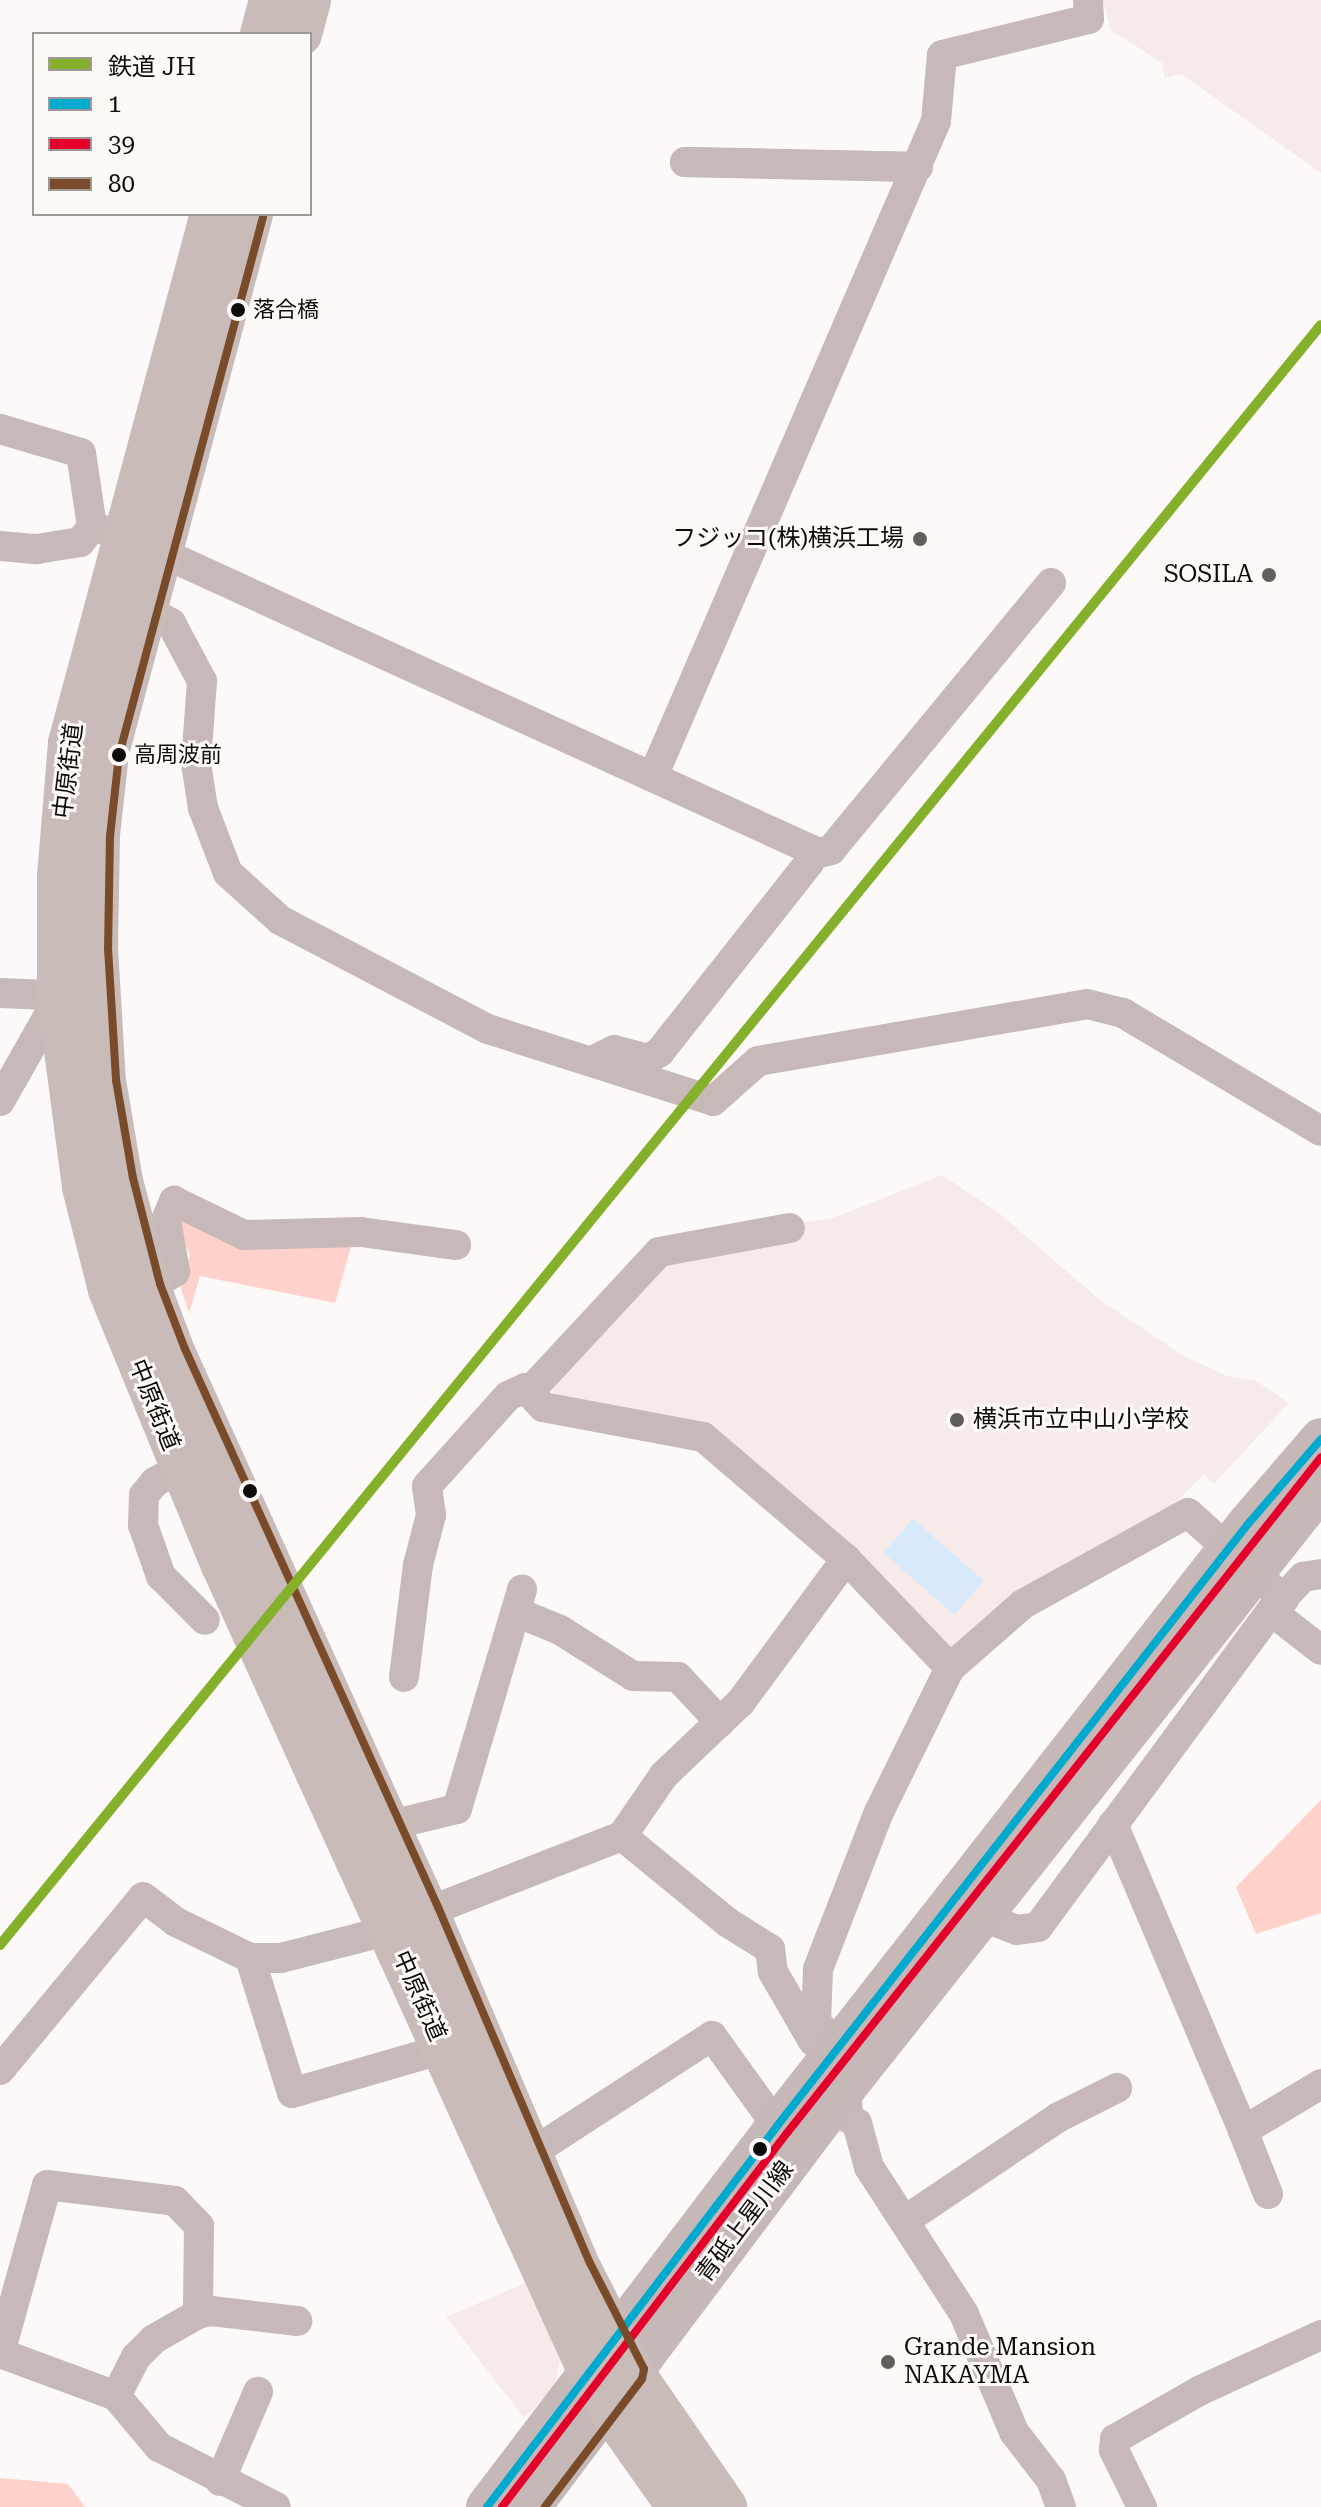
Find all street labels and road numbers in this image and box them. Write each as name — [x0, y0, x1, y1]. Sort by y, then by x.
street label: 中原街道 — [49, 722, 89, 820]
street label: 中原街道 — [123, 1355, 185, 1455]
street label: 中原街道 — [386, 1946, 452, 2046]
street label: 青砥上星川線 — [690, 2156, 800, 2288]

